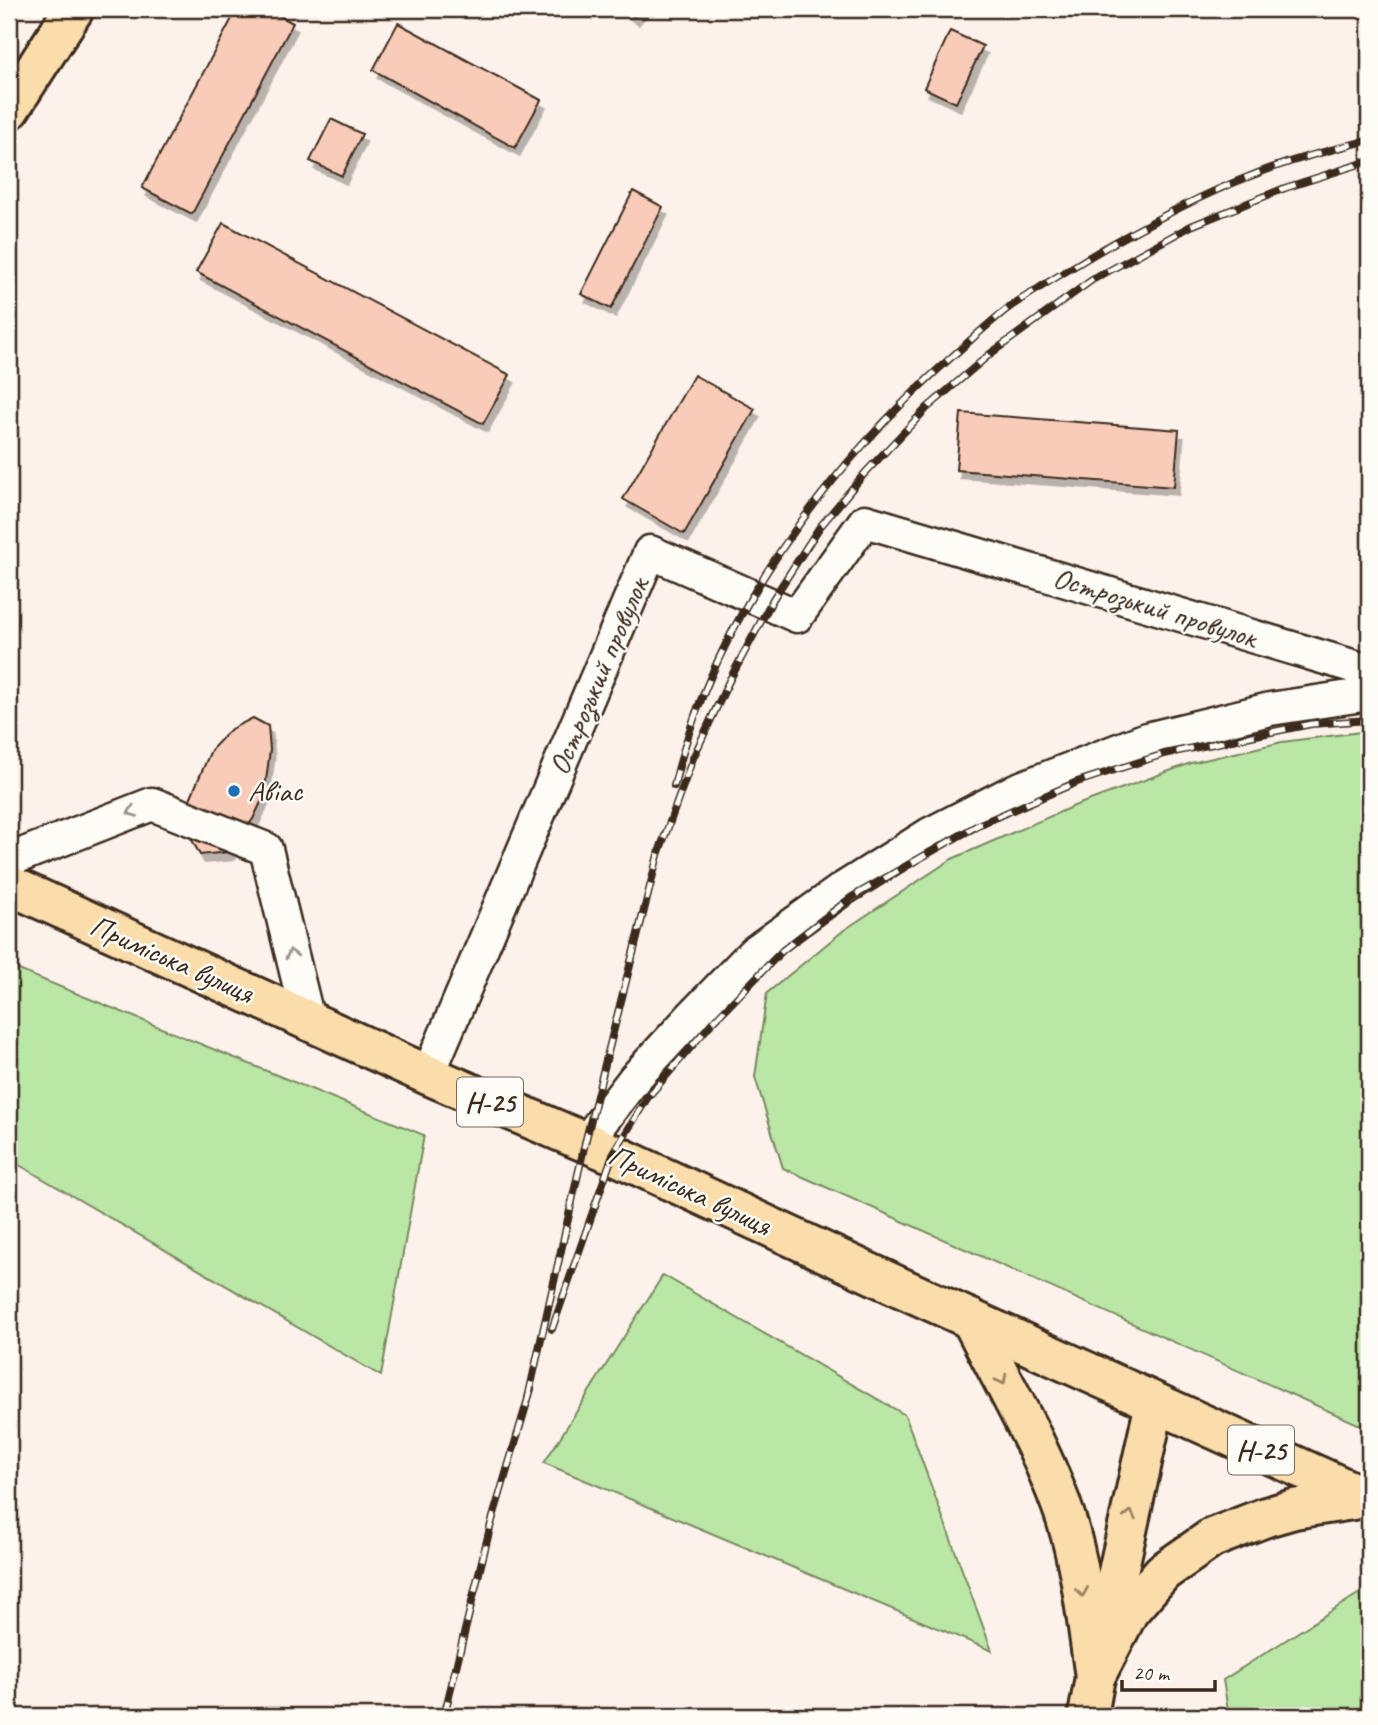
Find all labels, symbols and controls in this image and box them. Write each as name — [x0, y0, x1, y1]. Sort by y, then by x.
street label: Острозький провулок — [1049, 558, 1263, 657]
street label: Острозький провулок — [539, 570, 657, 780]
place label: Авіас — [248, 772, 303, 810]
marker: Авіас — [226, 783, 242, 799]
one-way arrow — [126, 804, 138, 818]
street label: Приміська вулиця — [84, 906, 261, 1012]
one-way arrow — [285, 948, 299, 960]
road number: Н-25 — [457, 1078, 523, 1126]
street label: Приміська вулиця — [603, 1136, 778, 1245]
one-way arrow — [993, 1373, 1007, 1385]
road number: Н-25 — [1228, 1426, 1294, 1474]
one-way arrow — [1122, 1509, 1137, 1521]
one-way arrow — [1074, 1586, 1089, 1598]
scale bar — [1122, 1648, 1215, 1692]
text: 20 m — [1133, 1660, 1171, 1686]

